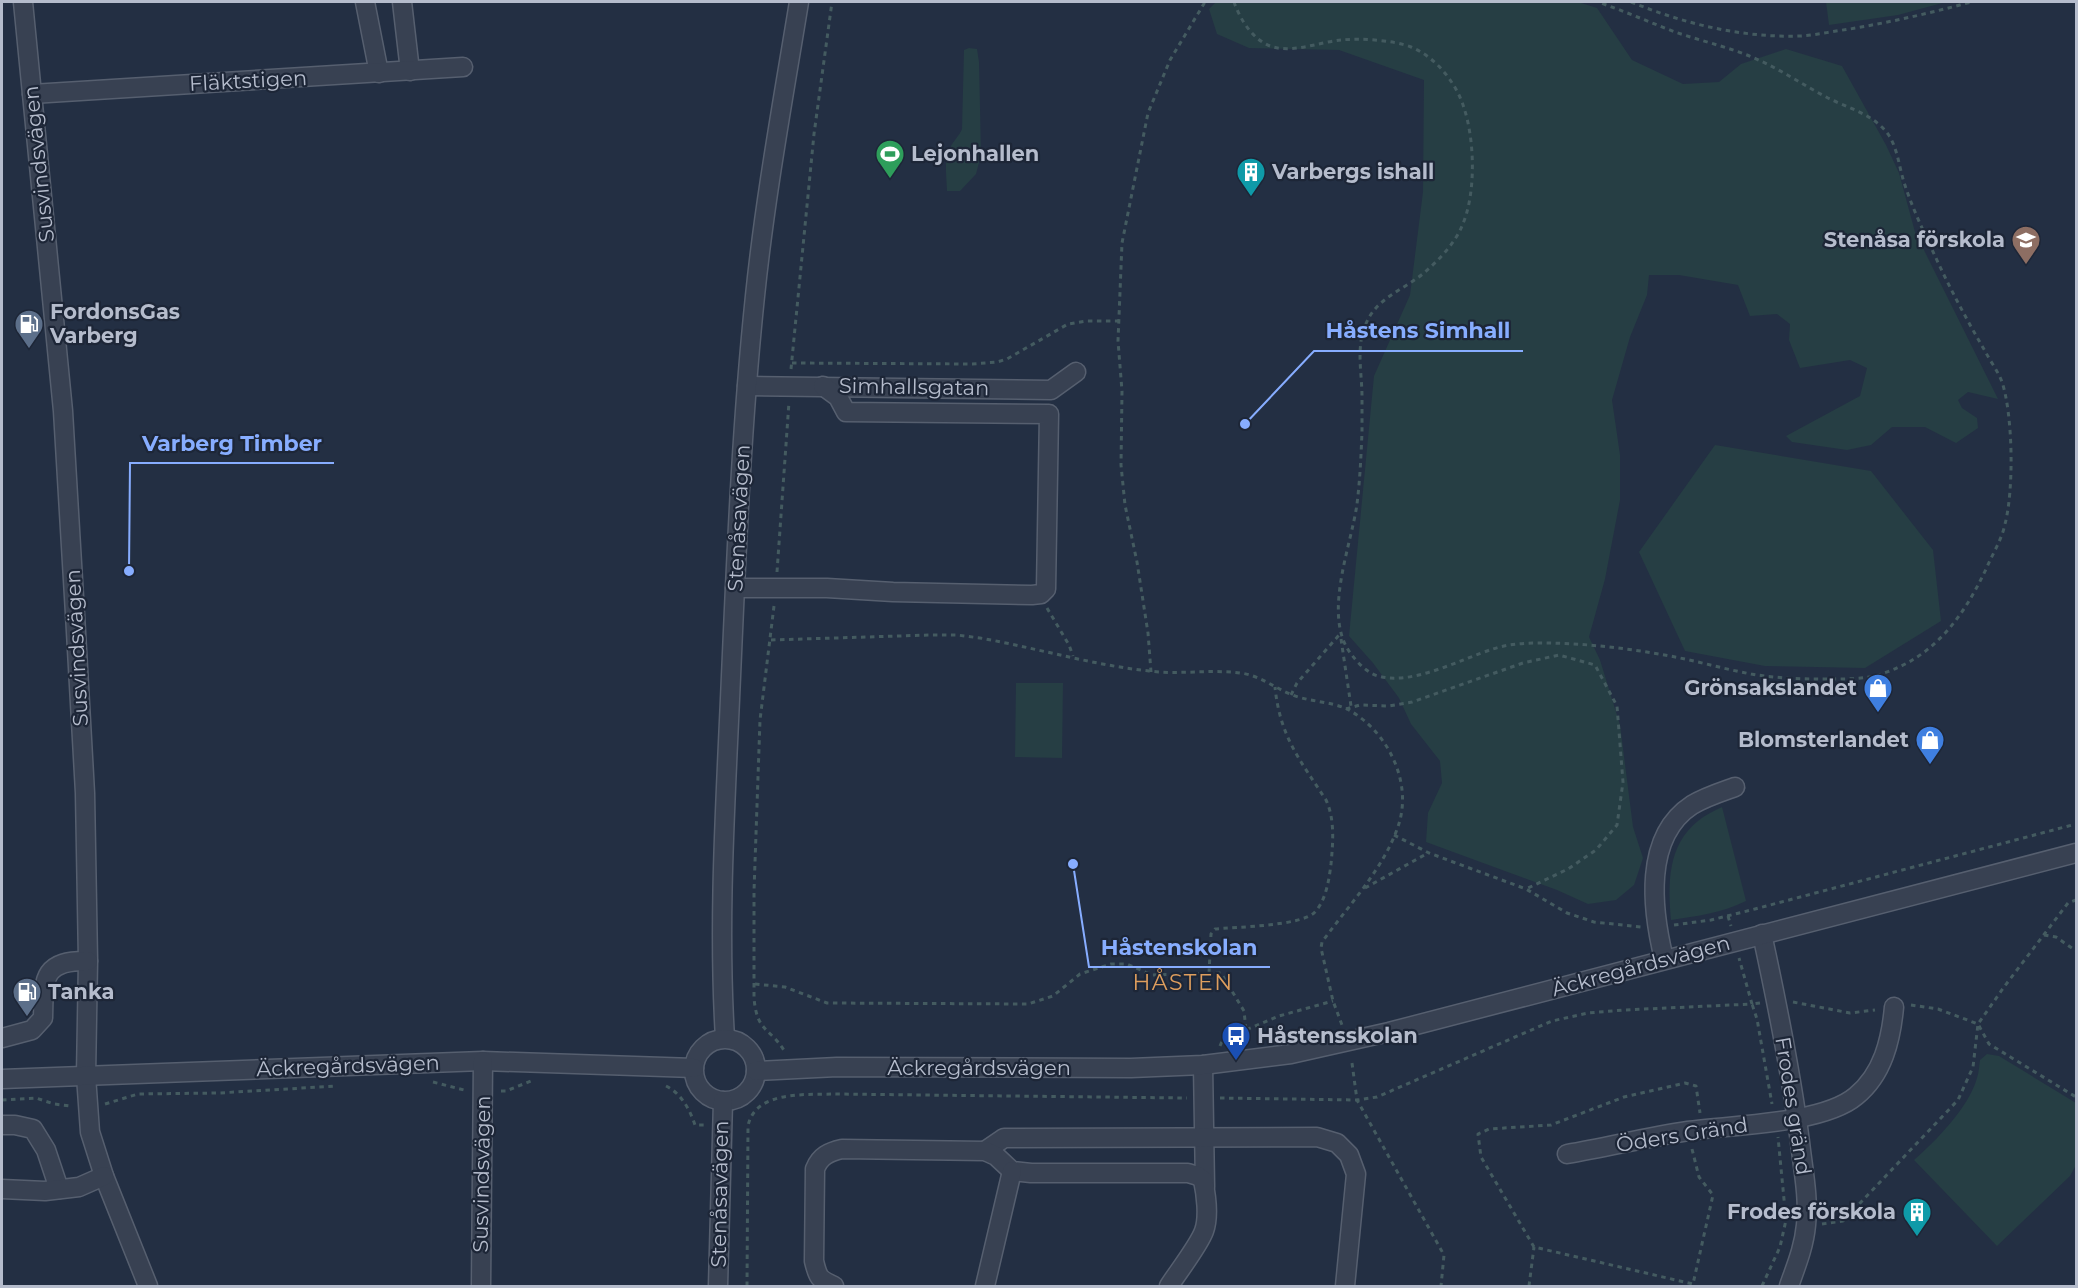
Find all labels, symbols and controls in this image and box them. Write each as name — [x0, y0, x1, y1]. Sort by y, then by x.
street label: Fläktstigen — [188, 65, 308, 96]
street label: Susvindsvägen — [18, 85, 59, 244]
sports icon: Lejonhallen — [874, 138, 906, 180]
place label: Lejonhallen — [911, 141, 1039, 166]
building icon: Varbergs ishall — [1235, 156, 1267, 198]
place label: Varbergs ishall — [1271, 159, 1434, 184]
school or university icon: Stenåsa förskola — [2010, 224, 2042, 266]
place label: Stenåsa förskola — [1824, 227, 2005, 252]
place label: FordonsGas Varberg — [49, 299, 180, 348]
fuel station icon: FordonsGas Varberg — [13, 308, 45, 350]
callout: Håstens Simhall — [1314, 311, 1523, 351]
text: Håstens Simhall — [1326, 317, 1510, 344]
street label: Simhallsgatan — [839, 373, 989, 400]
callout: Varberg Timber — [130, 423, 334, 463]
text: Varberg Timber — [141, 430, 322, 457]
street label: Stenåsavägen — [722, 444, 755, 592]
street label: Susvindsvägen — [60, 569, 93, 727]
shop icon: Grönsakslandet — [1862, 672, 1894, 714]
place label: Grönsakslandet — [1684, 675, 1857, 700]
shop icon: Blomsterlandet — [1914, 724, 1946, 766]
place label: Blomsterlandet — [1738, 727, 1909, 752]
callout: Håstenskolan — [1089, 927, 1270, 967]
street label: Äckregårdsvägen — [1549, 930, 1733, 1001]
text: Håstenskolan — [1101, 934, 1257, 961]
district label: HÅSTEN — [1132, 968, 1234, 996]
fuel station icon: Tanka — [11, 976, 43, 1018]
place label: Tanka — [48, 979, 114, 1004]
bus stop icon: Håstensskolan — [1220, 1020, 1252, 1062]
place label: Håstensskolan — [1257, 1023, 1418, 1048]
street label: Frodes gränd — [1770, 1035, 1817, 1177]
street label: Äckregårdsvägen — [256, 1050, 440, 1081]
street label: Äckregårdsvägen — [887, 1055, 1071, 1080]
street label: Susvindsvägen — [468, 1095, 495, 1253]
street label: Öders Gränd — [1614, 1112, 1750, 1157]
street label: Stenåsavägen — [706, 1120, 733, 1268]
building icon: Frodes förskola — [1901, 1196, 1933, 1238]
place label: Frodes förskola — [1727, 1199, 1896, 1224]

